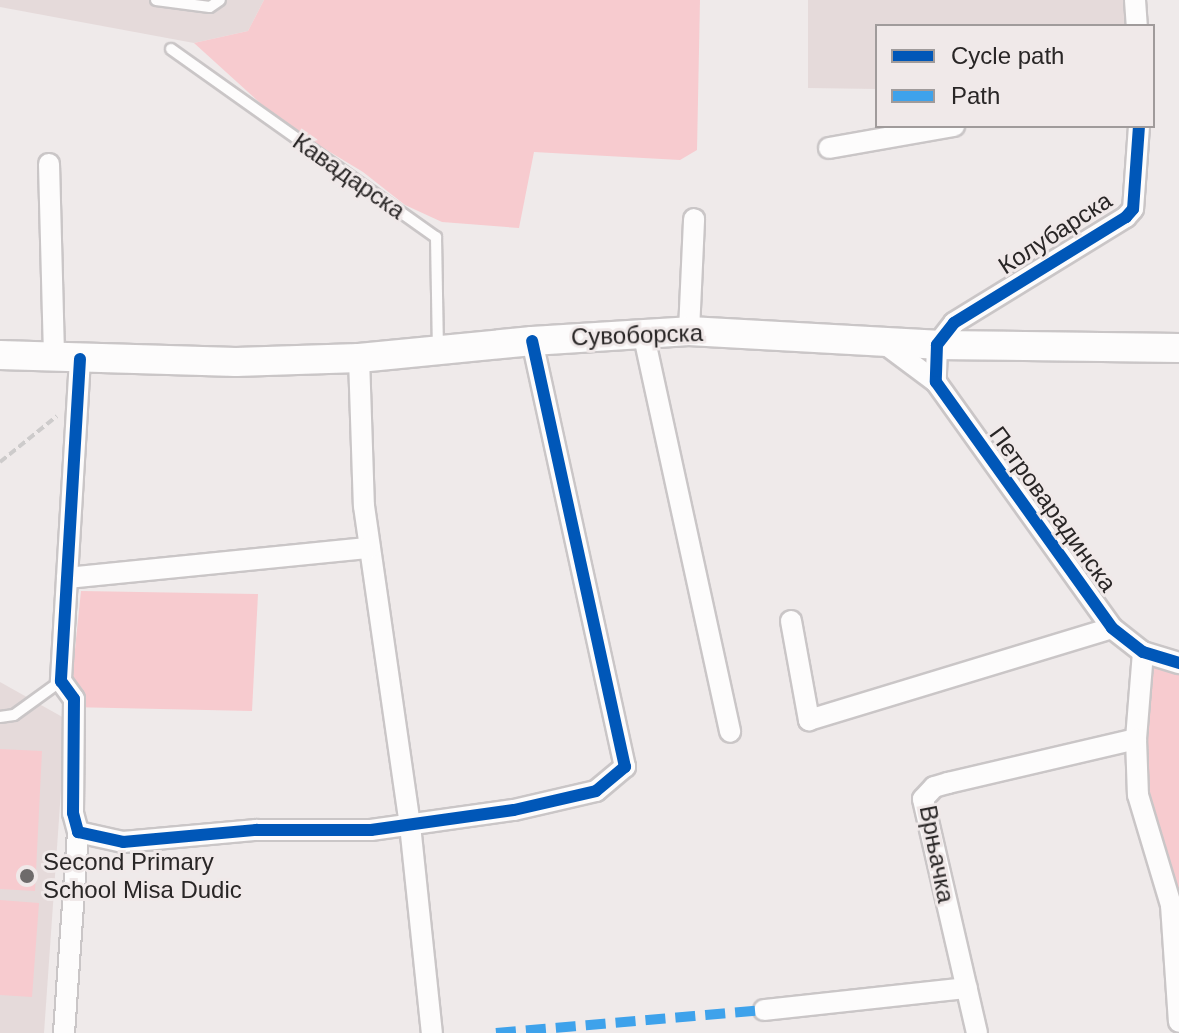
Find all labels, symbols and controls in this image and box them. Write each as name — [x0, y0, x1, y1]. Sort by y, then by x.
legend — [875, 24, 1155, 128]
text: Cycle path — [951, 42, 1064, 69]
text: Path — [951, 82, 1000, 109]
street label: Кавадарска — [287, 127, 411, 225]
street label: Колубарска — [993, 186, 1117, 280]
street label: Сувоборска — [571, 318, 703, 352]
street label: Петроварадинска — [983, 421, 1123, 597]
street label: Врњачка — [913, 803, 961, 905]
place label: Second Primary School Misa Dudic — [43, 848, 242, 904]
marker: Second Primary School Misa Dudic — [18, 867, 36, 885]

